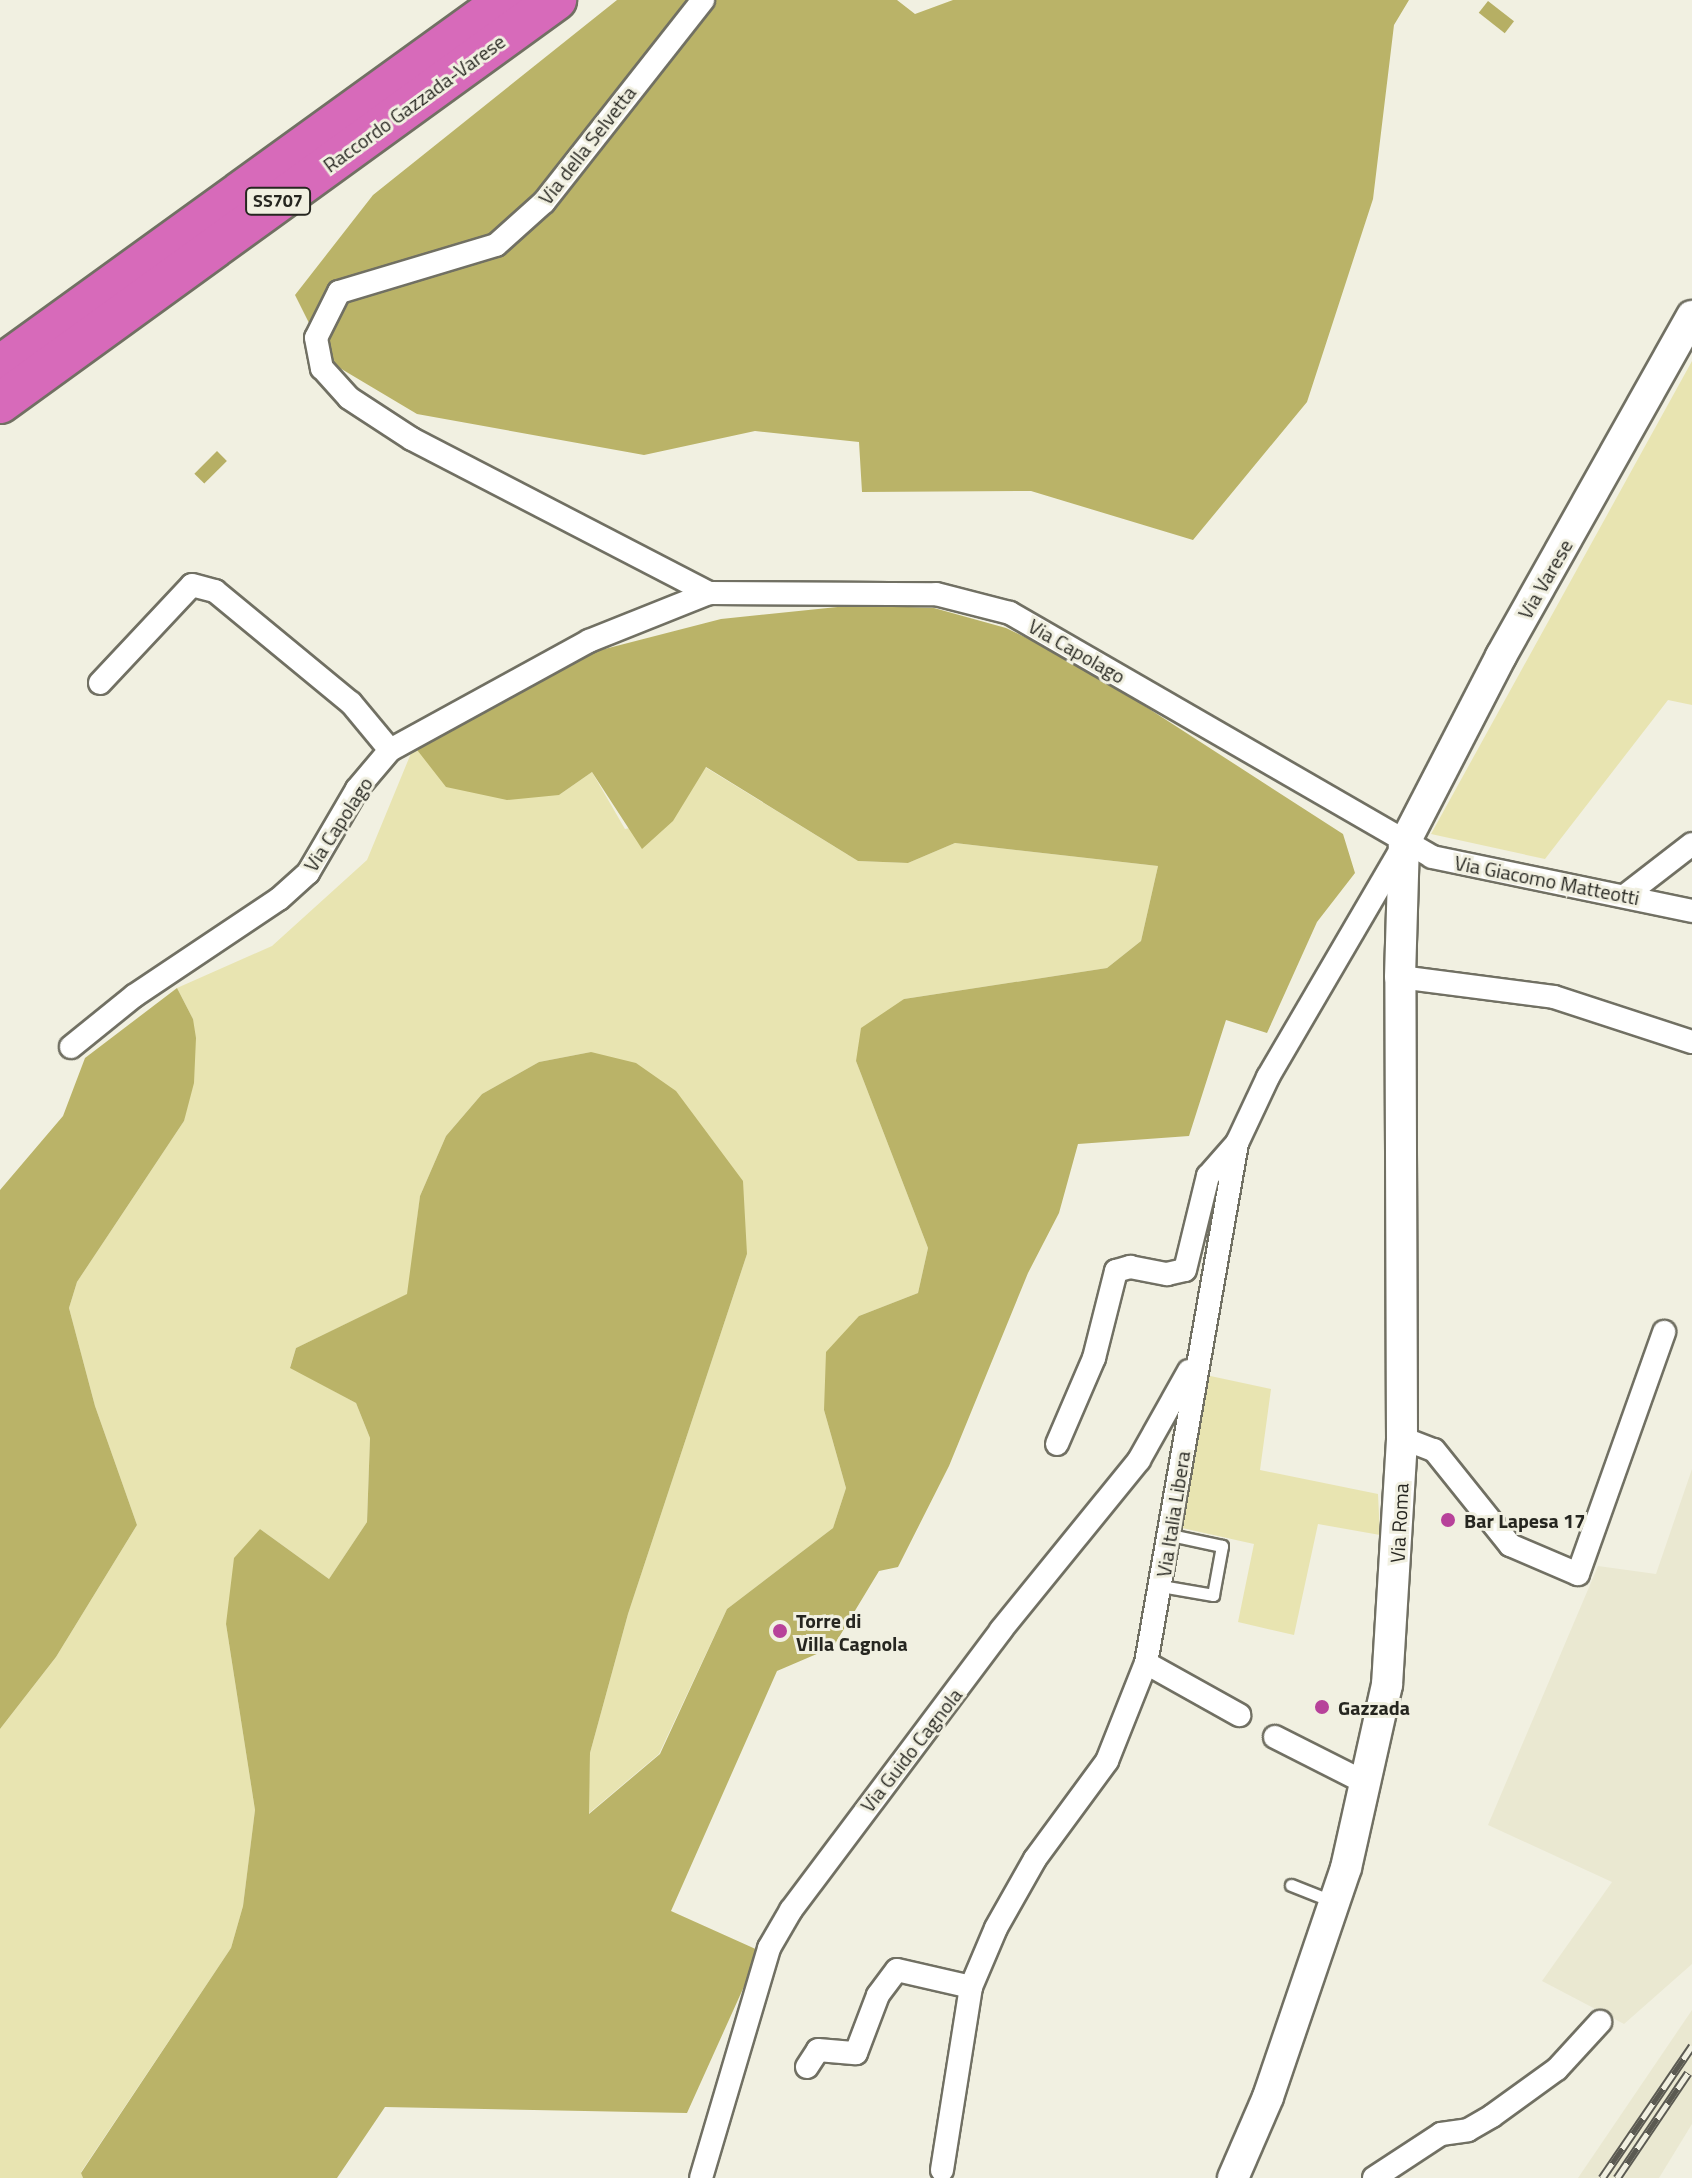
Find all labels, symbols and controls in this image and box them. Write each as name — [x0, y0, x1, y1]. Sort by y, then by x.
street label: Raccordo Gazzada-Varese — [318, 29, 510, 177]
street label: Via della Selvetta — [533, 81, 641, 209]
road number: SS707 — [244, 187, 312, 215]
street label: Via Varese — [1513, 535, 1577, 623]
street label: Via Capolago — [1024, 614, 1130, 688]
street label: Via Capolago — [299, 772, 377, 876]
street label: Via Giacomo Matteotti — [1453, 850, 1641, 910]
street label: Via Italia Libera — [1151, 1449, 1195, 1579]
street label: Via Roma — [1385, 1482, 1413, 1564]
place label: Bar Lapesa 17 — [1464, 1508, 1585, 1532]
marker: Bar Lapesa 17 — [1439, 1511, 1457, 1529]
place label: Torre di Villa Cagnola — [796, 1608, 908, 1655]
marker: Torre di Villa Cagnola — [771, 1622, 789, 1640]
street label: Via Guido Cagnola — [855, 1683, 967, 1817]
place label: Gazzada — [1338, 1695, 1410, 1719]
marker: Gazzada — [1313, 1698, 1331, 1716]

